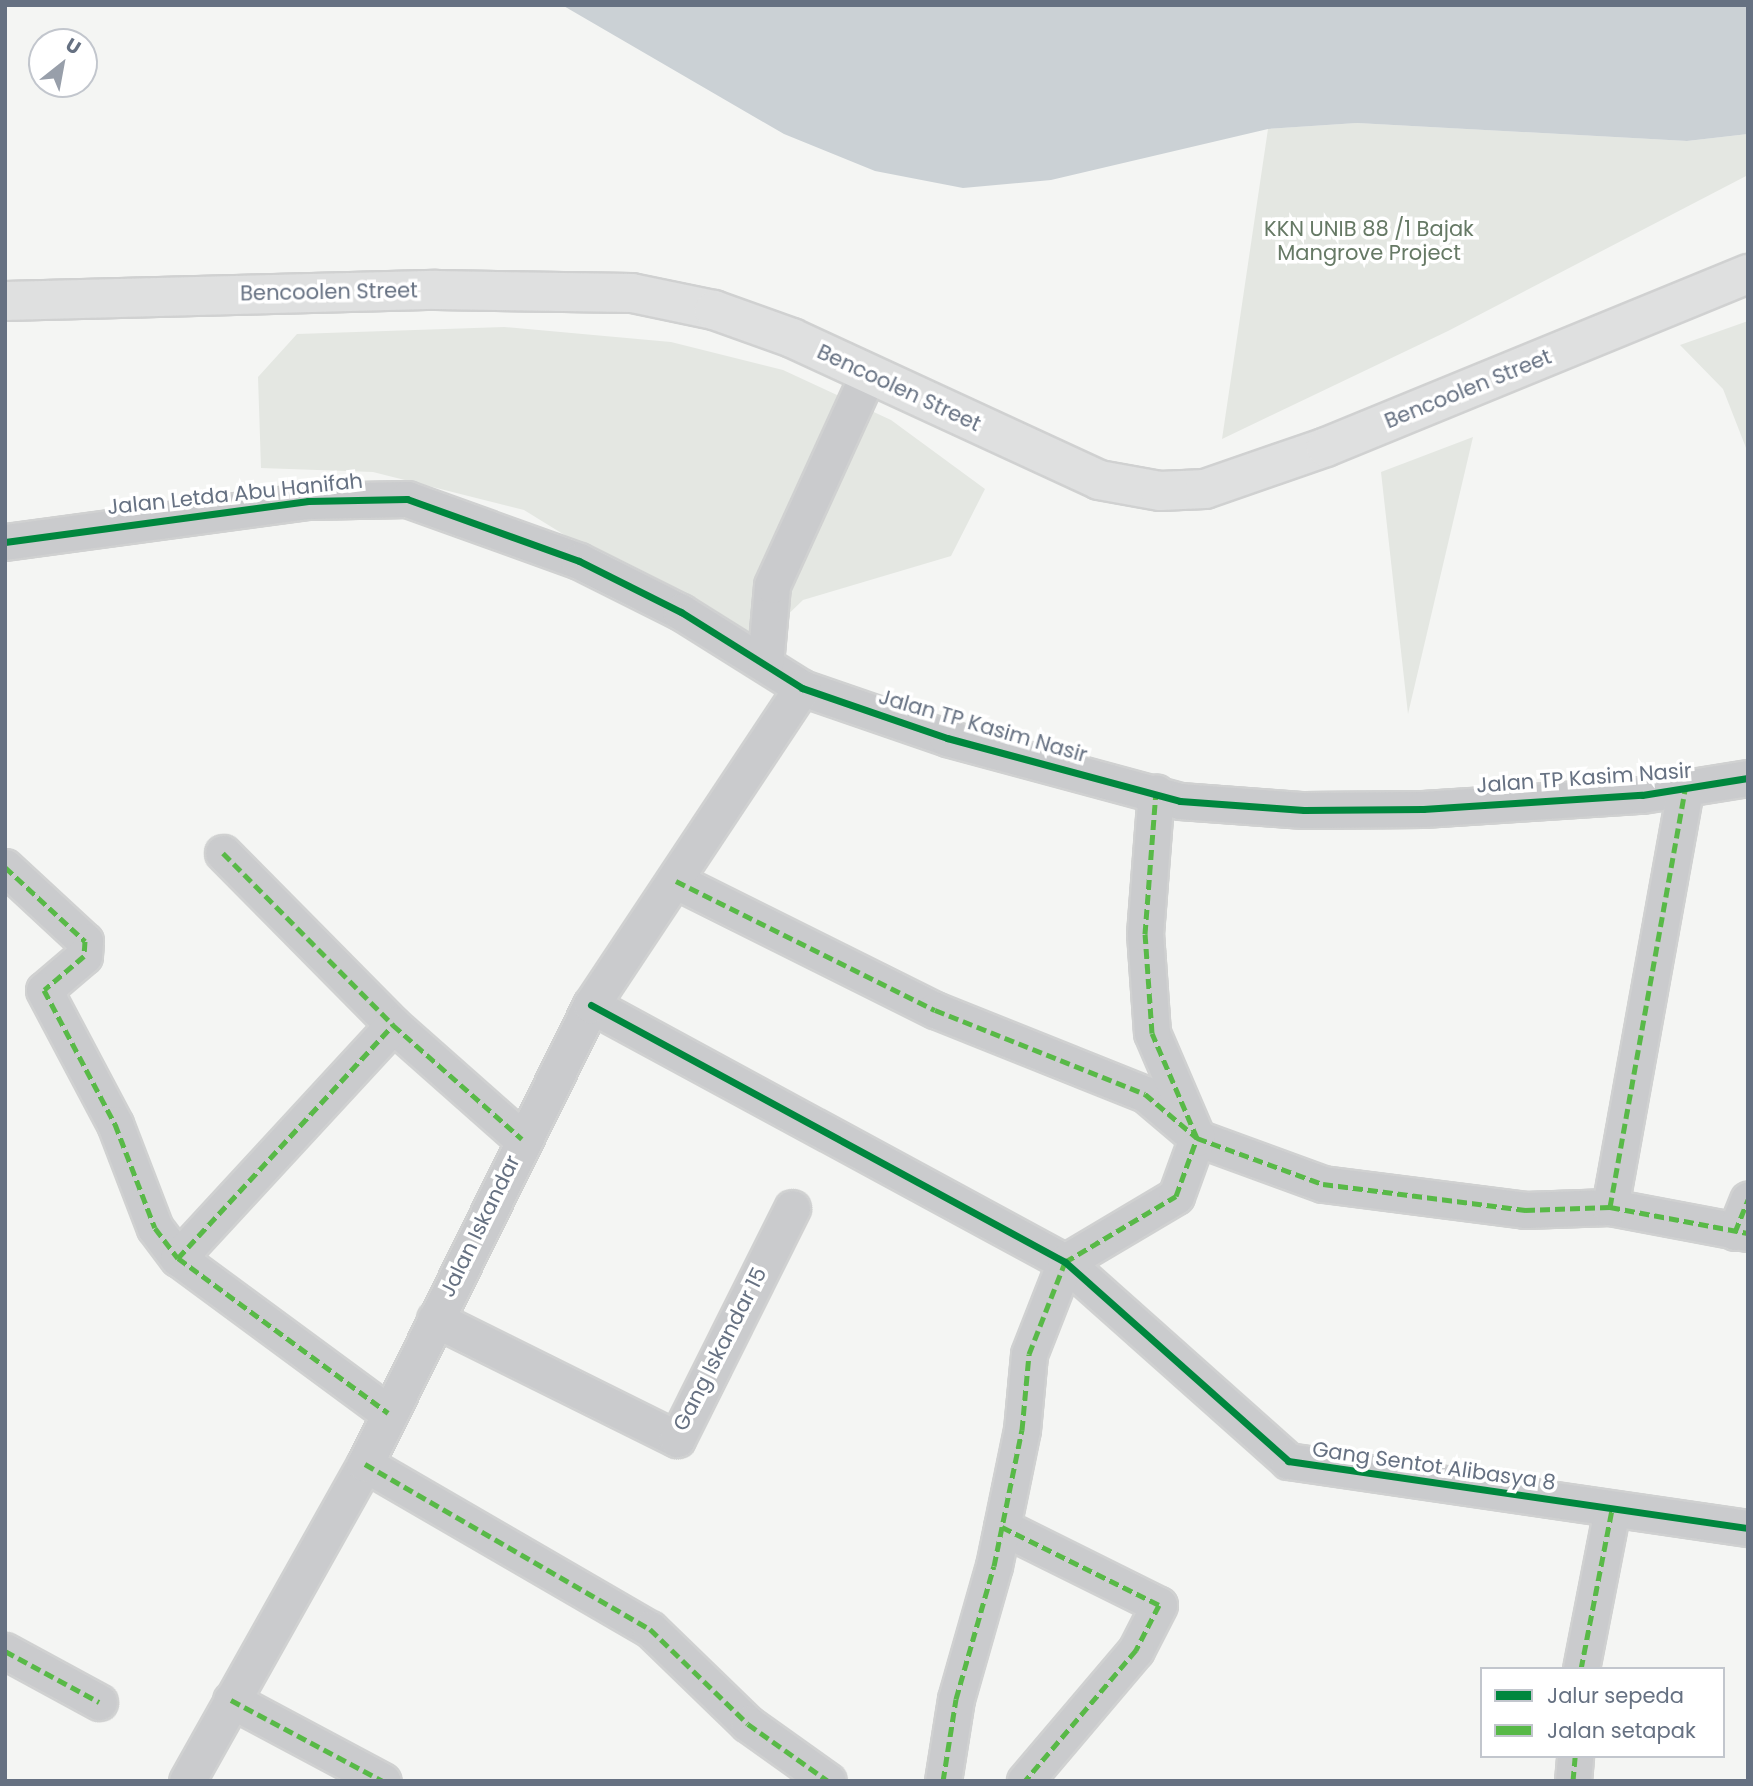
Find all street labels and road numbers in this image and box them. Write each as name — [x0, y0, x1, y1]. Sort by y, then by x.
street label: Bencoolen Street — [240, 278, 418, 306]
street label: Bencoolen Street — [813, 339, 985, 437]
street label: Bencoolen Street — [1381, 344, 1555, 434]
street label: Jalan Letda Abu Hanifah — [106, 468, 364, 520]
street label: Jalan TP Kasim Nasir — [876, 684, 1090, 768]
street label: Jalan TP Kasim Nasir — [1475, 758, 1693, 798]
street label: Jalan Iskandar — [435, 1151, 525, 1301]
street label: Gang Iskandar 15 — [668, 1263, 772, 1435]
street label: Gang Sentot Alibasya 8 — [1311, 1436, 1557, 1496]

